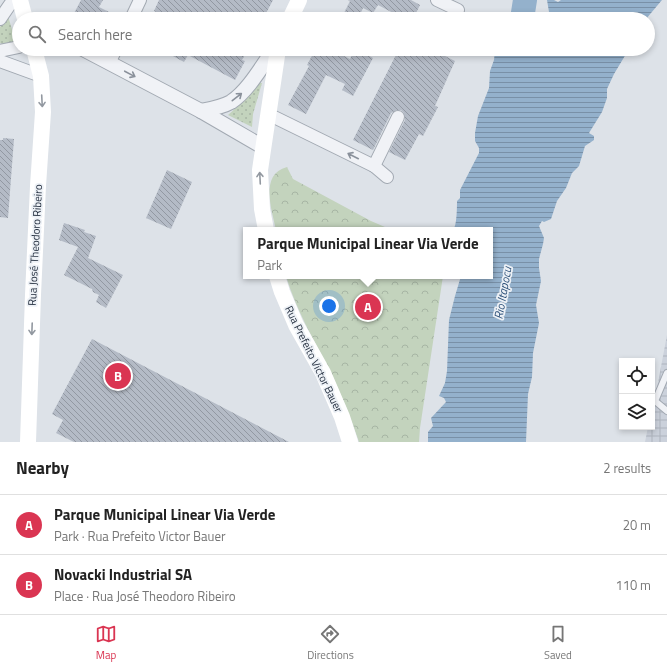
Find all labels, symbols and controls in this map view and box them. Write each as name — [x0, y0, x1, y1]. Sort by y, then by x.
search box — [12, 12, 655, 56]
icon: search — [26, 23, 48, 45]
text: Search here — [58, 23, 132, 46]
one-way arrow — [124, 70, 136, 78]
one-way arrow — [231, 93, 242, 101]
one-way arrow — [39, 94, 46, 107]
one-way arrow — [348, 152, 360, 159]
one-way arrow — [257, 172, 264, 185]
street label: Rua José Theodoro Ribeiro — [24, 184, 46, 306]
popup — [243, 227, 493, 279]
text: Parque Municipal Linear Via Verde — [257, 232, 479, 255]
text: Park — [257, 255, 282, 275]
water label: Rio Itapocu — [489, 264, 517, 321]
pin: A — [355, 292, 381, 322]
your location — [319, 296, 339, 316]
street label: Rua Prefeito Victor Bauer — [281, 303, 347, 415]
one-way arrow — [28, 322, 35, 335]
map controls — [619, 358, 655, 430]
button: locate — [619, 358, 655, 394]
pin: B — [105, 361, 131, 391]
button: layers — [619, 394, 655, 430]
text: Nearby — [16, 455, 69, 481]
text: 2 results — [603, 458, 651, 478]
text: Parque Municipal Linear Via Verde — [54, 503, 276, 526]
text: A — [25, 515, 33, 535]
text: 20 m — [623, 515, 651, 535]
text: Park · Rua Prefeito Victor Bauer — [54, 526, 226, 546]
text: Novacki Industrial SA — [54, 563, 192, 586]
text: B — [25, 575, 33, 595]
text: 110 m — [615, 575, 651, 595]
text: Place · Rua José Theodoro Ribeiro — [54, 586, 236, 606]
tab: Map — [95, 623, 117, 663]
tab: Directions — [307, 623, 354, 663]
tab: Saved — [544, 623, 572, 663]

